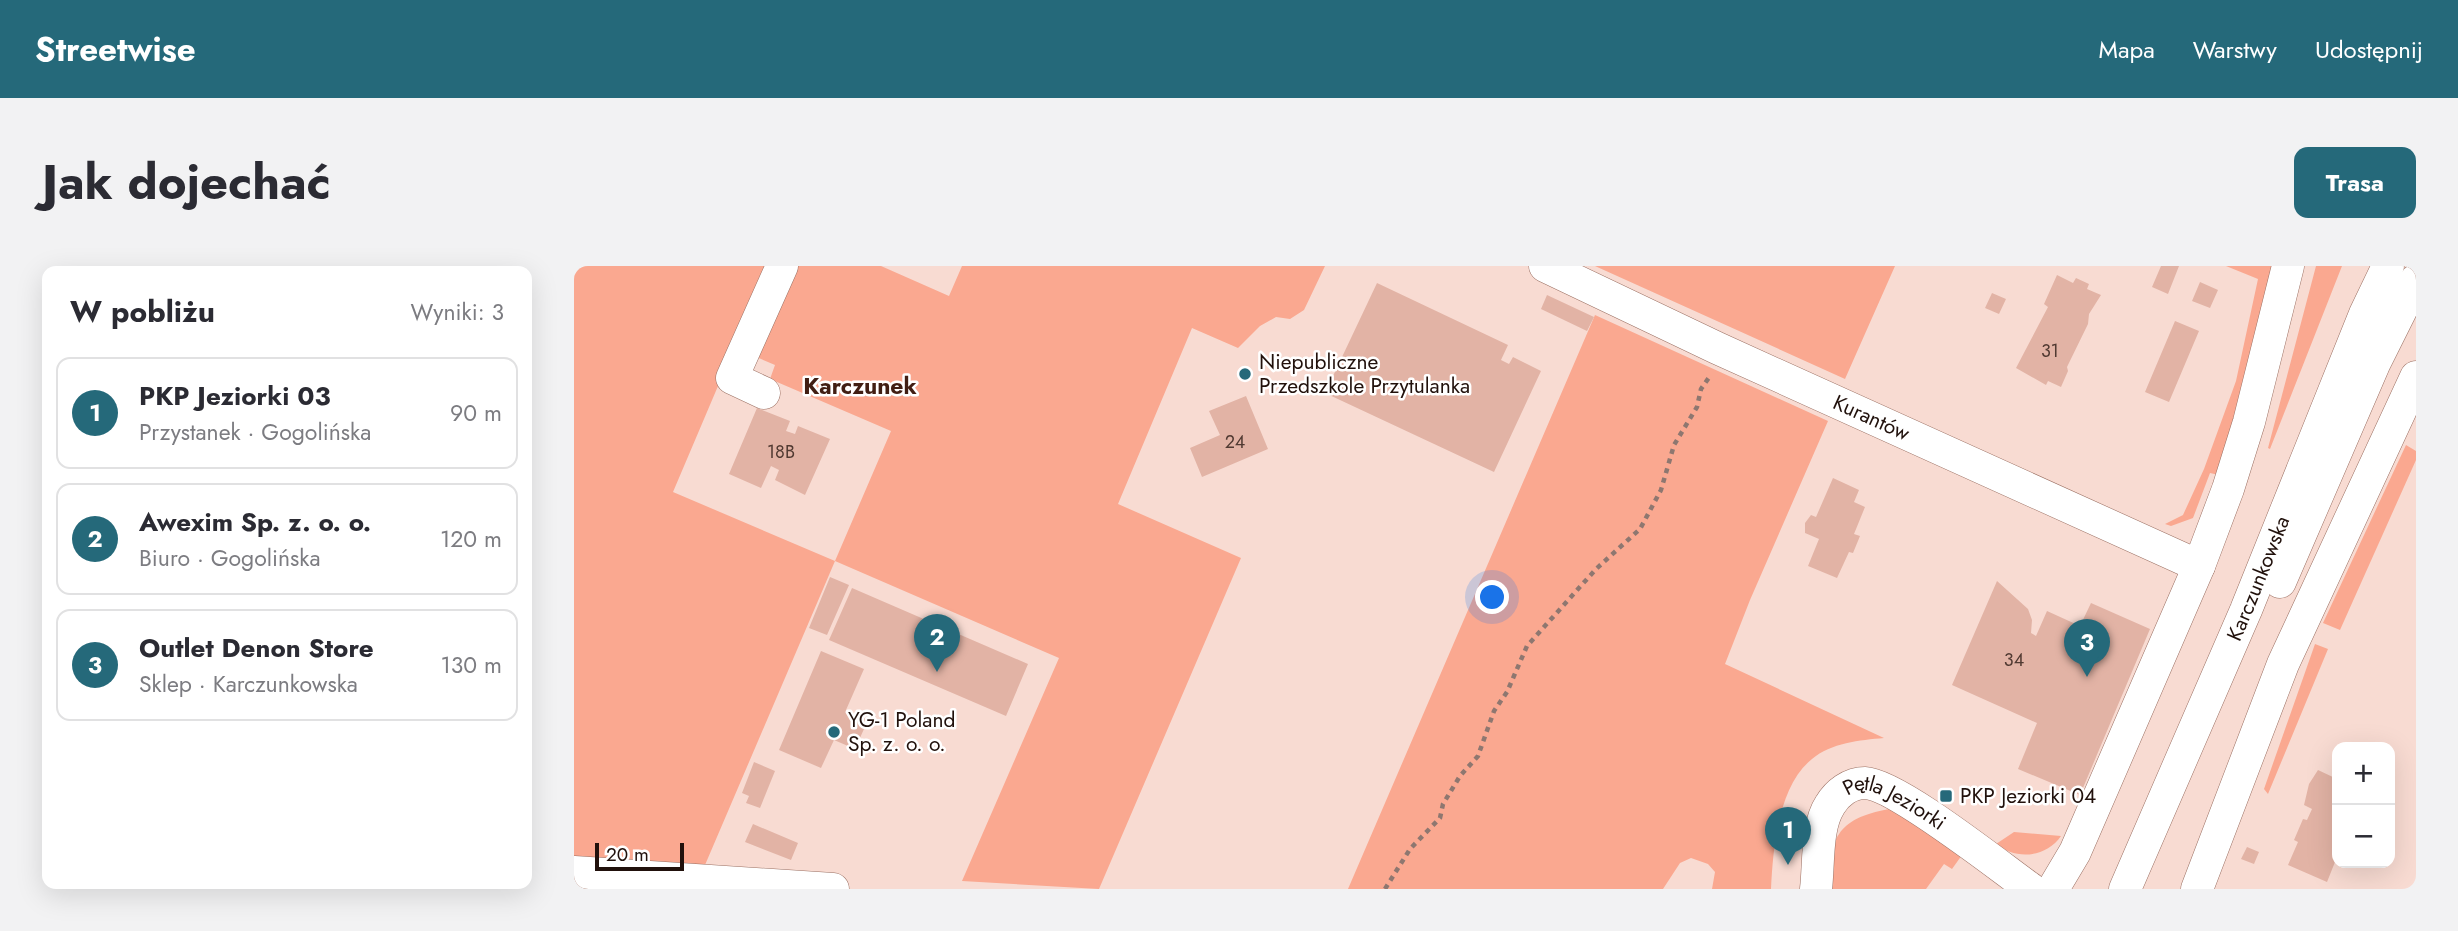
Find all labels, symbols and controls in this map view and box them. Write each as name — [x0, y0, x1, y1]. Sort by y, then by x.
text: Streetwise — [35, 26, 196, 73]
text: Mapa — [2098, 32, 2155, 67]
text: Warstwy — [2193, 32, 2277, 67]
text: Udostępnij — [2315, 32, 2423, 67]
text: Jak dojechać — [42, 147, 331, 217]
button: Trasa — [2294, 147, 2416, 218]
text: W pobliżu — [70, 290, 215, 333]
text: Wyniki: 3 — [411, 295, 504, 329]
house number: 31 — [2041, 338, 2059, 364]
place label: Niepubliczne Przedszkole Przytulanka — [1259, 347, 1470, 401]
marker: Niepubliczne Przedszkole Przytulanka — [1237, 366, 1253, 382]
district label: Karczunek — [803, 369, 918, 403]
text: PKP Jeziorki 03 — [139, 377, 331, 415]
street label: Kurantów — [1828, 387, 1915, 449]
text: 1 — [89, 396, 101, 430]
text: 90 m — [450, 396, 502, 430]
text: Przystanek · Gogolińska — [139, 415, 371, 449]
house number: 24 — [1225, 429, 1245, 455]
house number: 18B — [767, 439, 795, 465]
text: Awexim Sp. z. o. o. — [139, 503, 371, 541]
street label: Karczunkowska — [2219, 511, 2297, 646]
text: 2 — [87, 522, 103, 556]
text: 120 m — [440, 522, 502, 556]
text: Biuro · Gogolińska — [139, 541, 321, 575]
your location — [1475, 580, 1509, 614]
pin: 2 — [914, 614, 960, 672]
pin: 3 — [2064, 619, 2110, 677]
text: Outlet Denon Store — [139, 629, 374, 667]
house number: 34 — [2004, 647, 2024, 673]
text: 3 — [88, 648, 102, 682]
text: 130 m — [440, 648, 502, 682]
text: Sklep · Karczunkowska — [139, 667, 358, 701]
place label: YG-1 Poland Sp. z. o. o. — [848, 705, 955, 759]
marker: YG-1 Poland Sp. z. o. o. — [826, 724, 842, 740]
map controls — [2332, 742, 2395, 868]
button: + — [2332, 742, 2395, 805]
street label: Pętla Jeziorki — [1837, 768, 1952, 837]
place label: PKP Jeziorki 04 — [1960, 781, 2096, 811]
marker: PKP Jeziorki 04 — [1938, 788, 1954, 804]
button: − — [2332, 805, 2395, 868]
pin: 1 — [1765, 807, 1811, 865]
scale bar — [595, 840, 684, 872]
text: 20 m — [606, 841, 649, 868]

